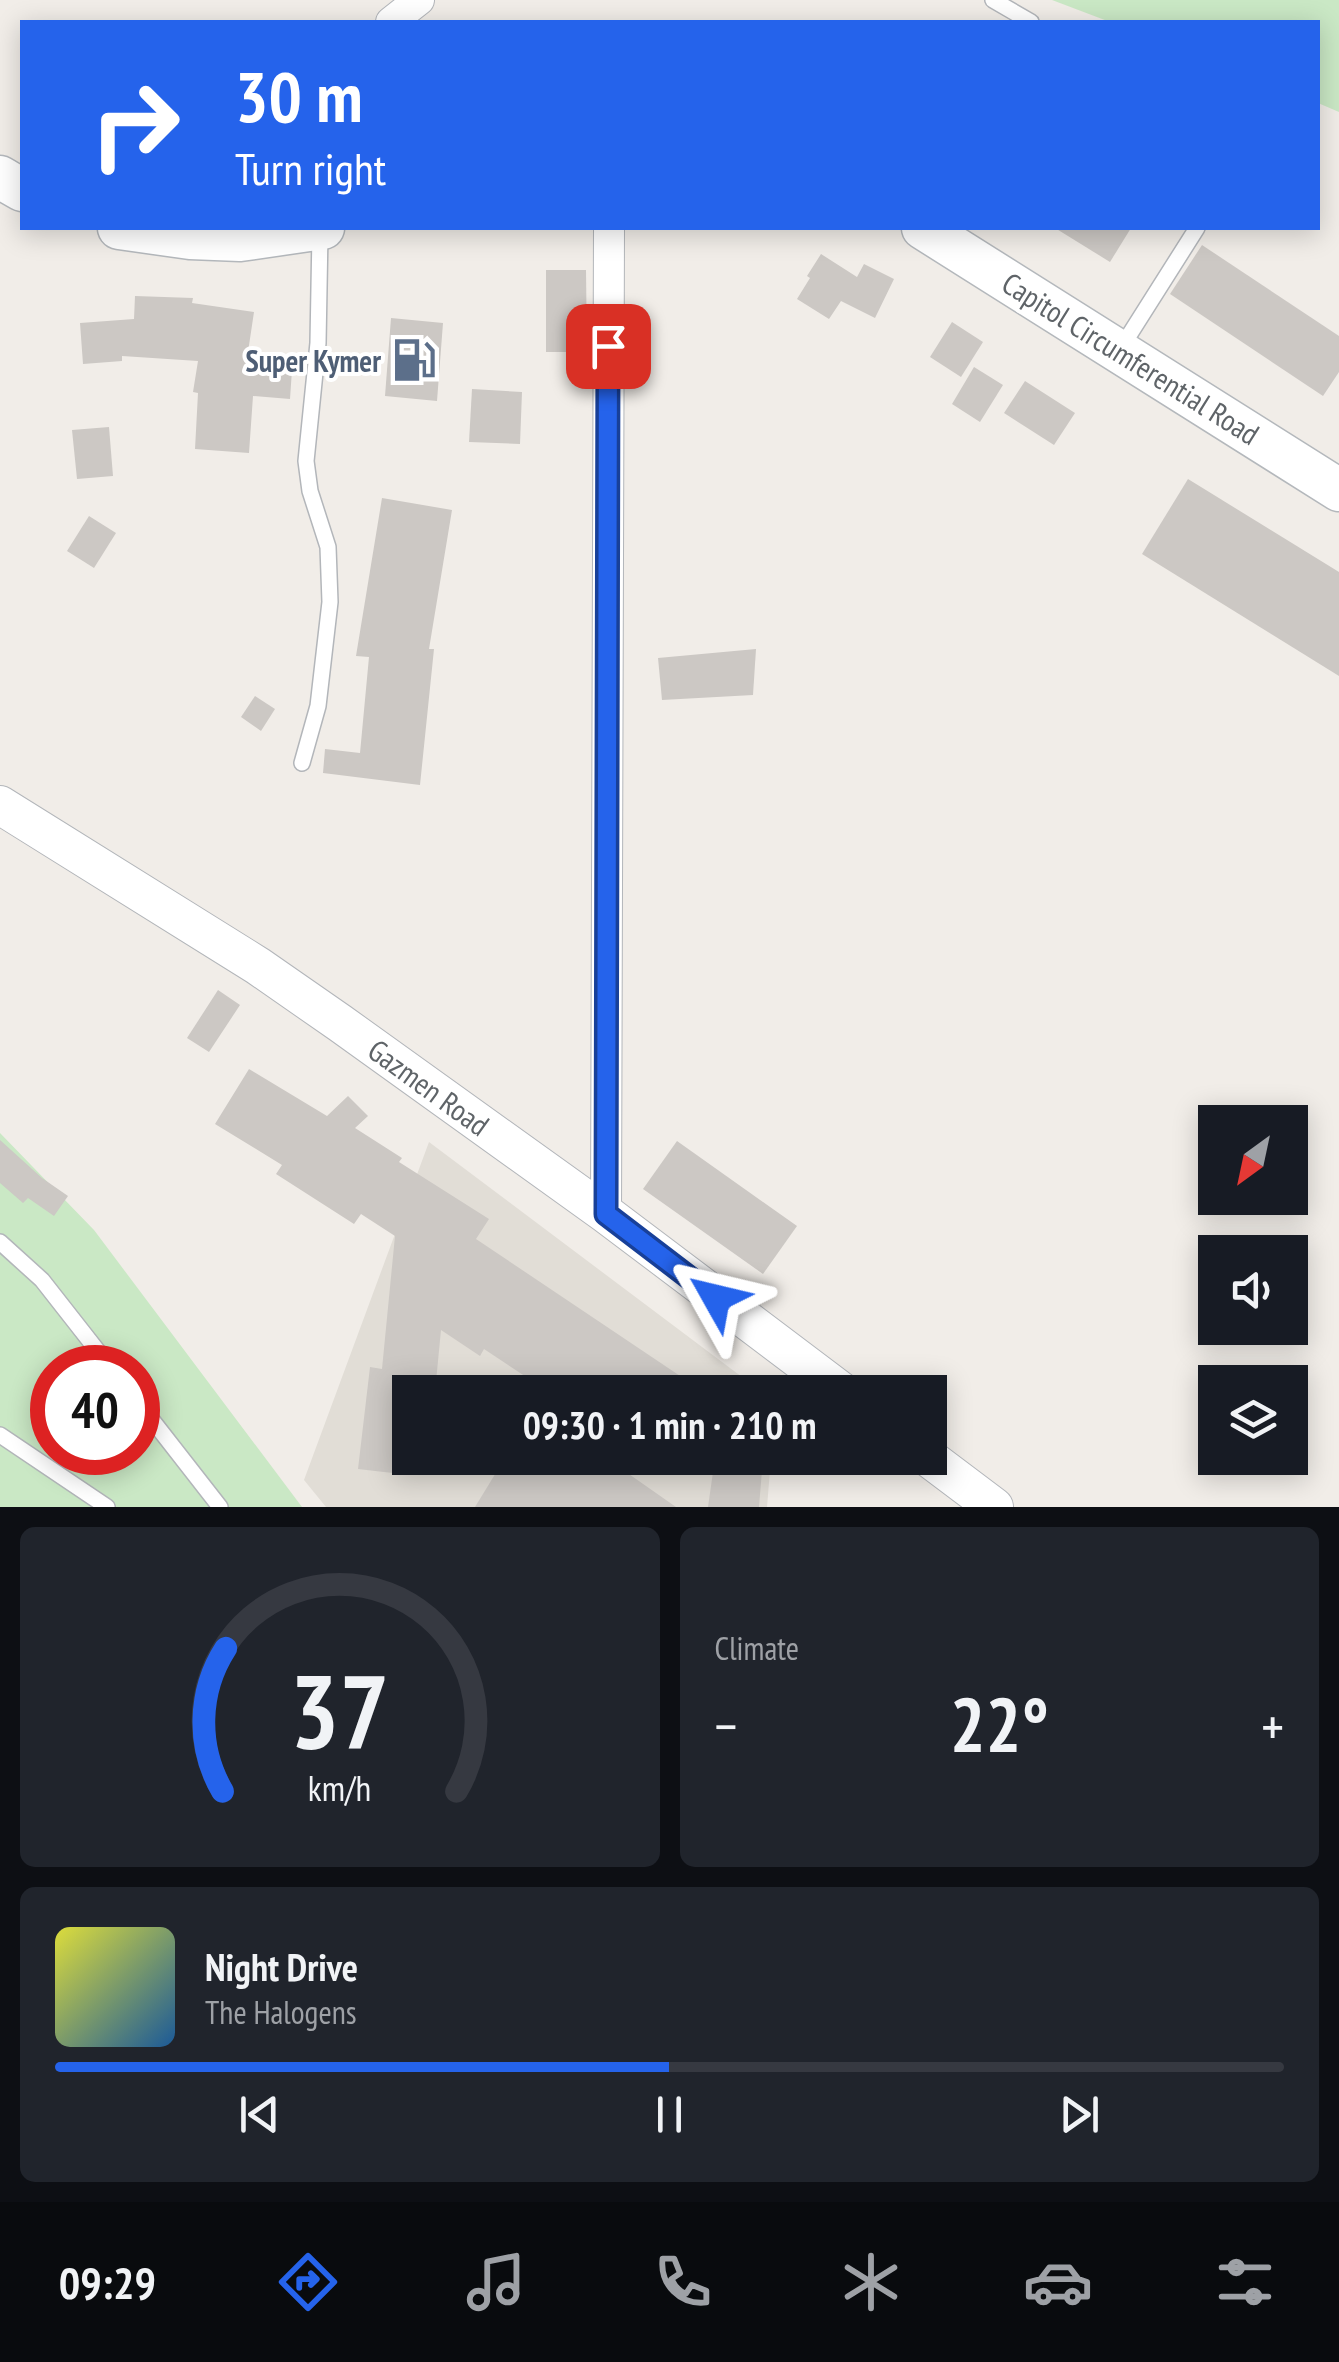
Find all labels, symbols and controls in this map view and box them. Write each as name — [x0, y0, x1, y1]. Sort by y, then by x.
text: 30 m — [235, 51, 363, 141]
icon: right — [70, 60, 200, 190]
text: Turn right — [235, 139, 386, 197]
street label: Capitol Circumferential Road — [995, 263, 1267, 453]
pin — [566, 304, 651, 389]
icon: arrive — [581, 319, 636, 374]
fuel station icon: Super Kymer — [390, 336, 438, 384]
place label: Super Kymer — [245, 341, 381, 380]
street label: Gazmen Road — [361, 1030, 497, 1144]
north arrow — [1198, 1105, 1308, 1215]
map controls — [1198, 1105, 1308, 1475]
button: sound — [1198, 1235, 1308, 1345]
position arrow — [664, 1246, 768, 1350]
speed limit sign: 40 — [30, 1345, 160, 1475]
button: layers — [1198, 1365, 1308, 1475]
text: 09:30 · 1 min · 210 m — [523, 1400, 816, 1449]
text: Climate — [715, 1627, 799, 1669]
text: 37 — [290, 1643, 389, 1778]
text: 22° — [950, 1676, 1049, 1773]
text: − — [715, 1690, 737, 1761]
text: + — [1261, 1690, 1284, 1761]
text: km/h — [308, 1765, 371, 1811]
text: Night Drive — [205, 1942, 358, 1991]
text: The Halogens — [205, 1991, 357, 2033]
icon: previous — [232, 2087, 287, 2142]
icon: pause — [642, 2087, 697, 2142]
icon: next — [1052, 2087, 1107, 2142]
icon: directions — [273, 2247, 343, 2317]
icon: music — [461, 2247, 531, 2317]
icon: phone — [648, 2247, 718, 2317]
icon: climate — [836, 2247, 906, 2317]
icon: car — [1023, 2247, 1093, 2317]
icon: filters — [1210, 2247, 1280, 2317]
text: 09:29 — [59, 2253, 156, 2311]

